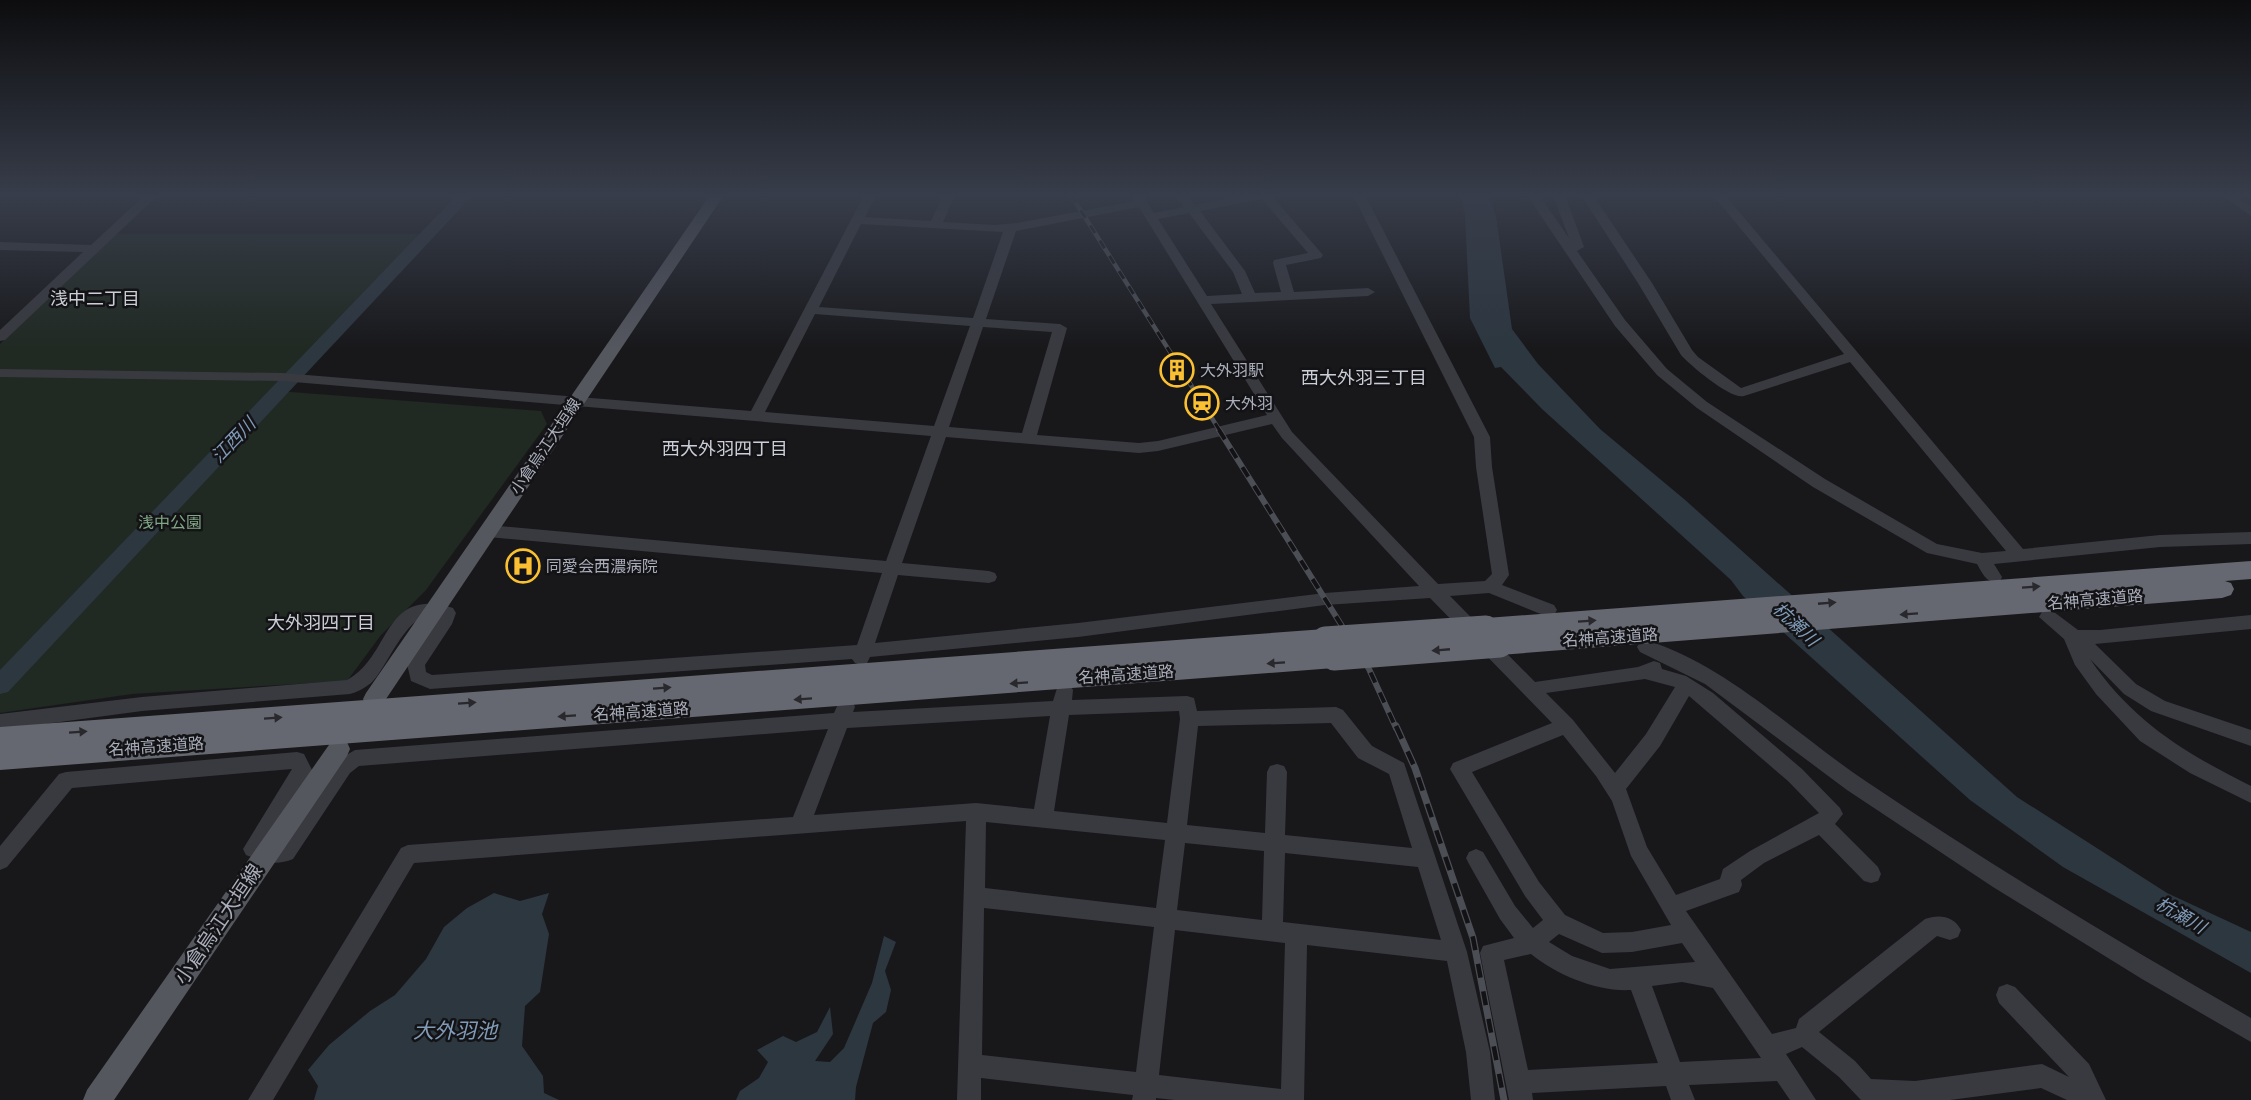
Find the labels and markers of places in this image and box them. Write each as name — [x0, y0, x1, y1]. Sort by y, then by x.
building icon: 大外羽駅 — [1159, 352, 1195, 388]
place label: 大外羽駅 — [1200, 360, 1264, 380]
station icon: 大外羽 — [1184, 385, 1220, 421]
place label: 大外羽 — [1225, 393, 1273, 413]
hospital icon: 同愛会西濃病院 — [505, 548, 541, 584]
place label: 同愛会西濃病院 — [546, 556, 658, 576]

